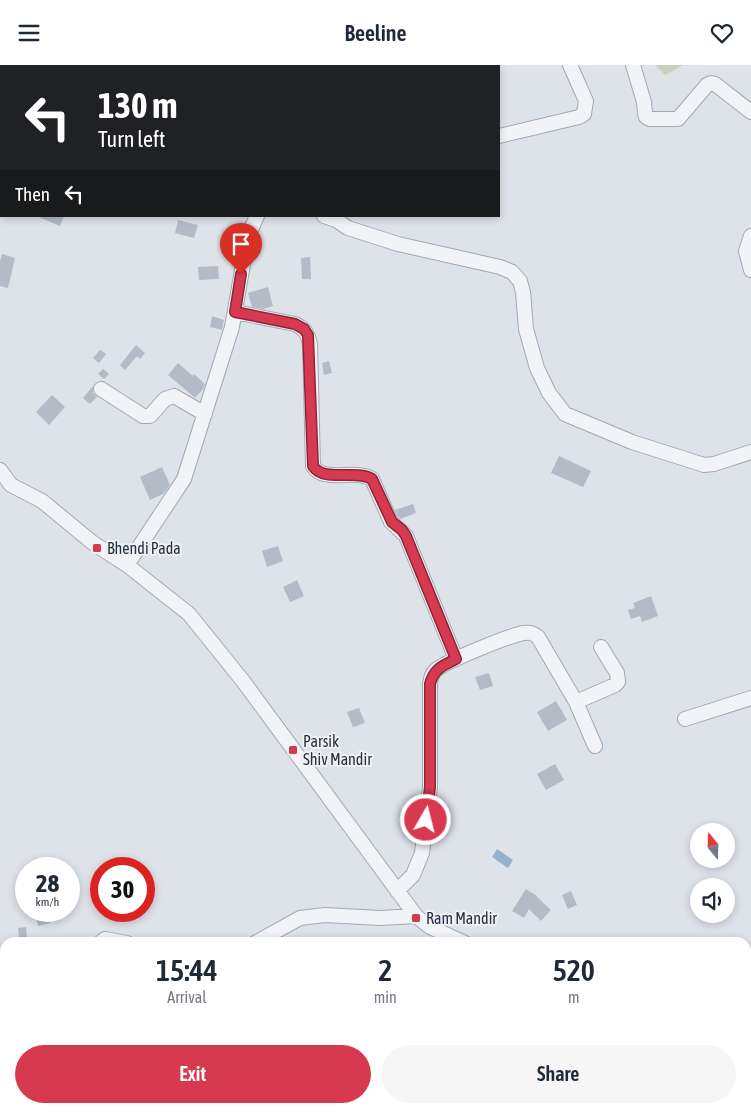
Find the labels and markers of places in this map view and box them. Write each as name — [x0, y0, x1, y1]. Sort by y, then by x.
pin — [220, 223, 262, 274]
place label: Bhendi Pada — [107, 539, 181, 557]
marker: Bhendi Pada — [91, 542, 103, 554]
place label: Parsik Shiv Mandir — [303, 732, 372, 768]
marker: Parsik Shiv Mandir — [287, 744, 299, 756]
place label: Ram Mandir — [426, 909, 497, 927]
marker: Ram Mandir — [410, 912, 422, 924]

